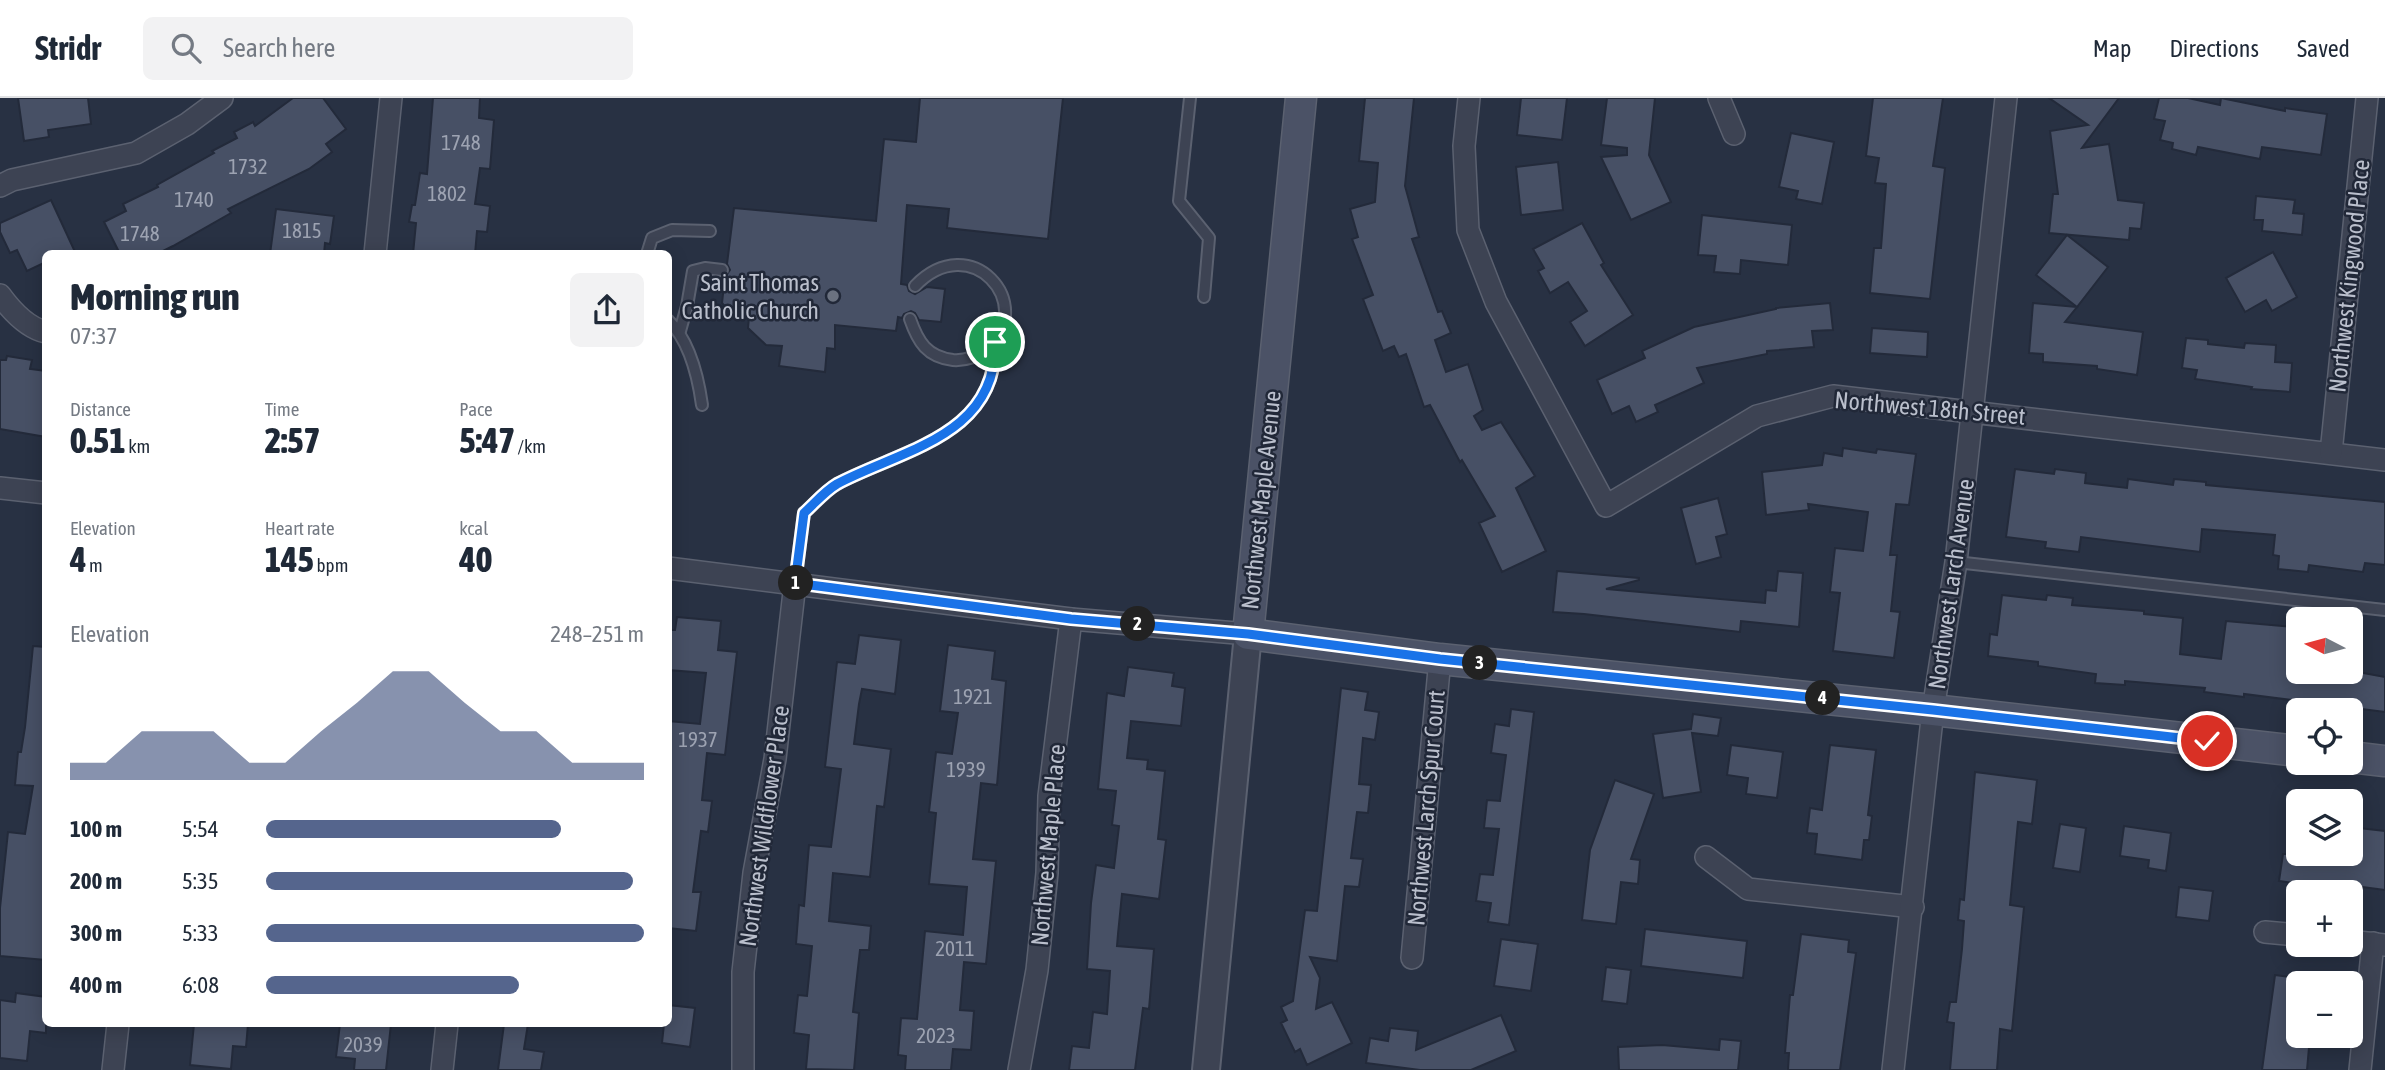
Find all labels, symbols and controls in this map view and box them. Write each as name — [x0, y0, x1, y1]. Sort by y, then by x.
search box — [143, 17, 633, 80]
text: Stridr — [35, 29, 101, 67]
icon: search — [167, 29, 205, 67]
text: Search here — [223, 33, 335, 63]
text: Map — [2093, 35, 2131, 62]
text: Directions — [2169, 35, 2259, 62]
text: Saved — [2297, 35, 2350, 62]
house number: 1748 — [441, 130, 481, 154]
house number: 1732 — [228, 154, 268, 178]
street label: Northwest Kingwood Place — [2323, 158, 2375, 394]
house number: 1802 — [427, 181, 467, 205]
house number: 1740 — [174, 187, 214, 211]
house number: 1815 — [282, 218, 322, 242]
house number: 1748 — [120, 221, 160, 245]
place label: Saint Thomas Catholic Church — [682, 269, 819, 324]
button: share — [570, 273, 644, 347]
text: Morning run — [70, 275, 240, 318]
marker: Saint Thomas Catholic Church — [825, 288, 841, 304]
pin — [965, 312, 1025, 372]
text: 07:37 — [70, 323, 117, 349]
icon: arrive — [976, 323, 1014, 361]
street label: Northwest 18th Street — [1833, 386, 2027, 430]
street label: Northwest Maple Avenue — [1236, 389, 1286, 611]
text: Distance — [70, 398, 131, 420]
text: Time — [265, 398, 299, 420]
text: Pace — [459, 398, 493, 420]
text: 0.51 — [70, 420, 126, 460]
text: 2:57 — [265, 420, 320, 460]
text: 5:47 — [459, 420, 515, 460]
text: km — [126, 435, 150, 457]
text: /km — [515, 435, 546, 457]
street label: Northwest Larch Avenue — [1923, 477, 1979, 691]
text: Elevation — [70, 517, 136, 539]
text: Heart rate — [265, 517, 335, 539]
text: kcal — [459, 517, 488, 539]
text: 4 — [70, 539, 86, 579]
text: 145 — [265, 539, 314, 579]
text: 40 — [459, 539, 492, 579]
text: m — [86, 554, 103, 576]
text: bpm — [314, 554, 348, 576]
pin: 1 — [778, 566, 814, 601]
text: 1 — [791, 571, 800, 593]
pin: 2 — [1120, 606, 1156, 642]
north arrow — [2286, 607, 2362, 684]
map controls — [2286, 607, 2363, 1048]
text: 2 — [1133, 612, 1142, 634]
text: Elevation — [70, 621, 150, 647]
text: 248–251 m — [550, 621, 644, 647]
pin: 3 — [1462, 646, 1498, 680]
text: 3 — [1475, 651, 1484, 673]
pin: 4 — [1806, 680, 1840, 716]
house number: 1921 — [953, 684, 993, 708]
text: 4 — [1818, 686, 1827, 708]
street label: Northwest Larch Spur Court — [1402, 689, 1450, 927]
button: locate — [2286, 698, 2363, 775]
street label: Northwest Wildflower Place — [734, 704, 794, 948]
pin — [2177, 711, 2237, 771]
icon: check — [2188, 722, 2226, 760]
house number: 1937 — [678, 727, 718, 751]
street label: Northwest Maple Place — [1026, 743, 1070, 947]
house number: 1939 — [946, 757, 986, 781]
button: layers — [2286, 789, 2363, 866]
text: 100 m — [70, 816, 122, 842]
text: 5:54 — [182, 816, 219, 842]
text: 200 m — [70, 868, 122, 894]
text: 5:35 — [182, 868, 219, 894]
button: + — [2286, 880, 2363, 957]
text: 300 m — [70, 920, 122, 946]
text: 5:33 — [182, 920, 219, 946]
house number: 2011 — [935, 936, 975, 960]
button: − — [2286, 971, 2363, 1048]
text: 400 m — [70, 972, 122, 998]
text: 6:08 — [182, 972, 219, 998]
house number: 2023 — [916, 1023, 956, 1047]
house number: 2039 — [343, 1032, 383, 1056]

